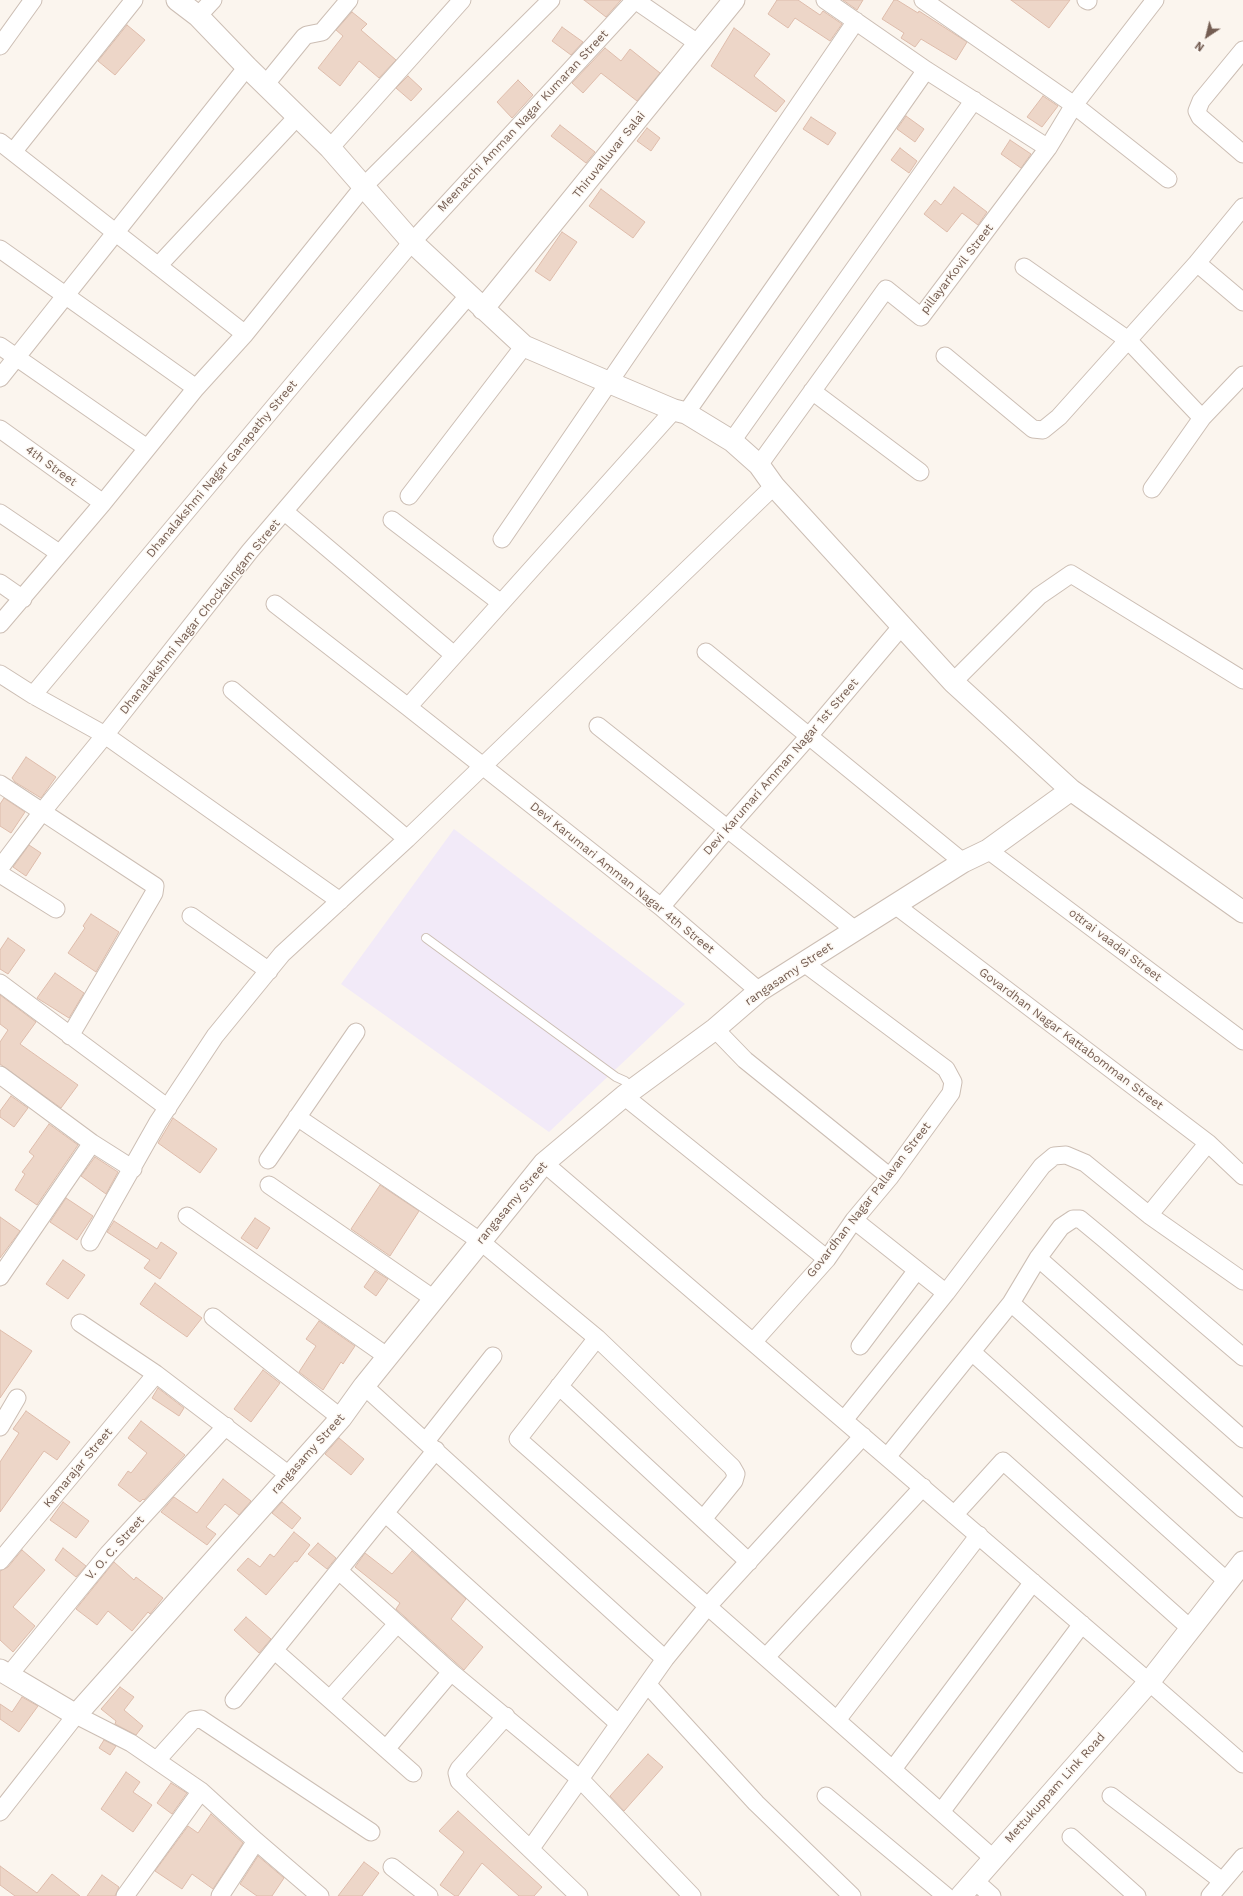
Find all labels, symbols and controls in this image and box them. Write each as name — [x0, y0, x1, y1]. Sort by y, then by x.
north arrow — [1187, 16, 1227, 56]
street label: Meenatchi Amman Nagar Kumaran Street — [435, 27, 611, 215]
text: N — [1193, 39, 1207, 54]
street label: Thiruvalluvar Salai — [570, 109, 648, 201]
street label: pillayarKovil Street — [917, 221, 997, 317]
street label: Dhanalakshmi Nagar Ganapathy Street — [144, 378, 300, 560]
street label: 4th Street — [22, 443, 80, 489]
street label: Dhanalakshmi Nagar Chockalingam Street — [117, 517, 283, 717]
street label: Devi Karumari Amman Nagar 1st Street — [700, 676, 862, 858]
street label: Devi Karumari Amman Nagar 4th Street — [527, 799, 717, 957]
street label: ottrai vaadai Street — [1066, 905, 1164, 985]
street label: rangasamy Street — [742, 939, 836, 1009]
street label: Govardhan Nagar Kattabomman Street — [976, 965, 1166, 1113]
street label: Govardhan Nagar Pallavan Street — [804, 1120, 934, 1280]
street label: rangasamy Street — [473, 1159, 551, 1247]
street label: rangasamy Street — [268, 1411, 348, 1497]
street label: Kamarajar Street — [41, 1425, 115, 1511]
street label: V. O. C. Street — [83, 1513, 147, 1583]
street label: Mettukuppam Link Road — [1002, 1730, 1108, 1846]

